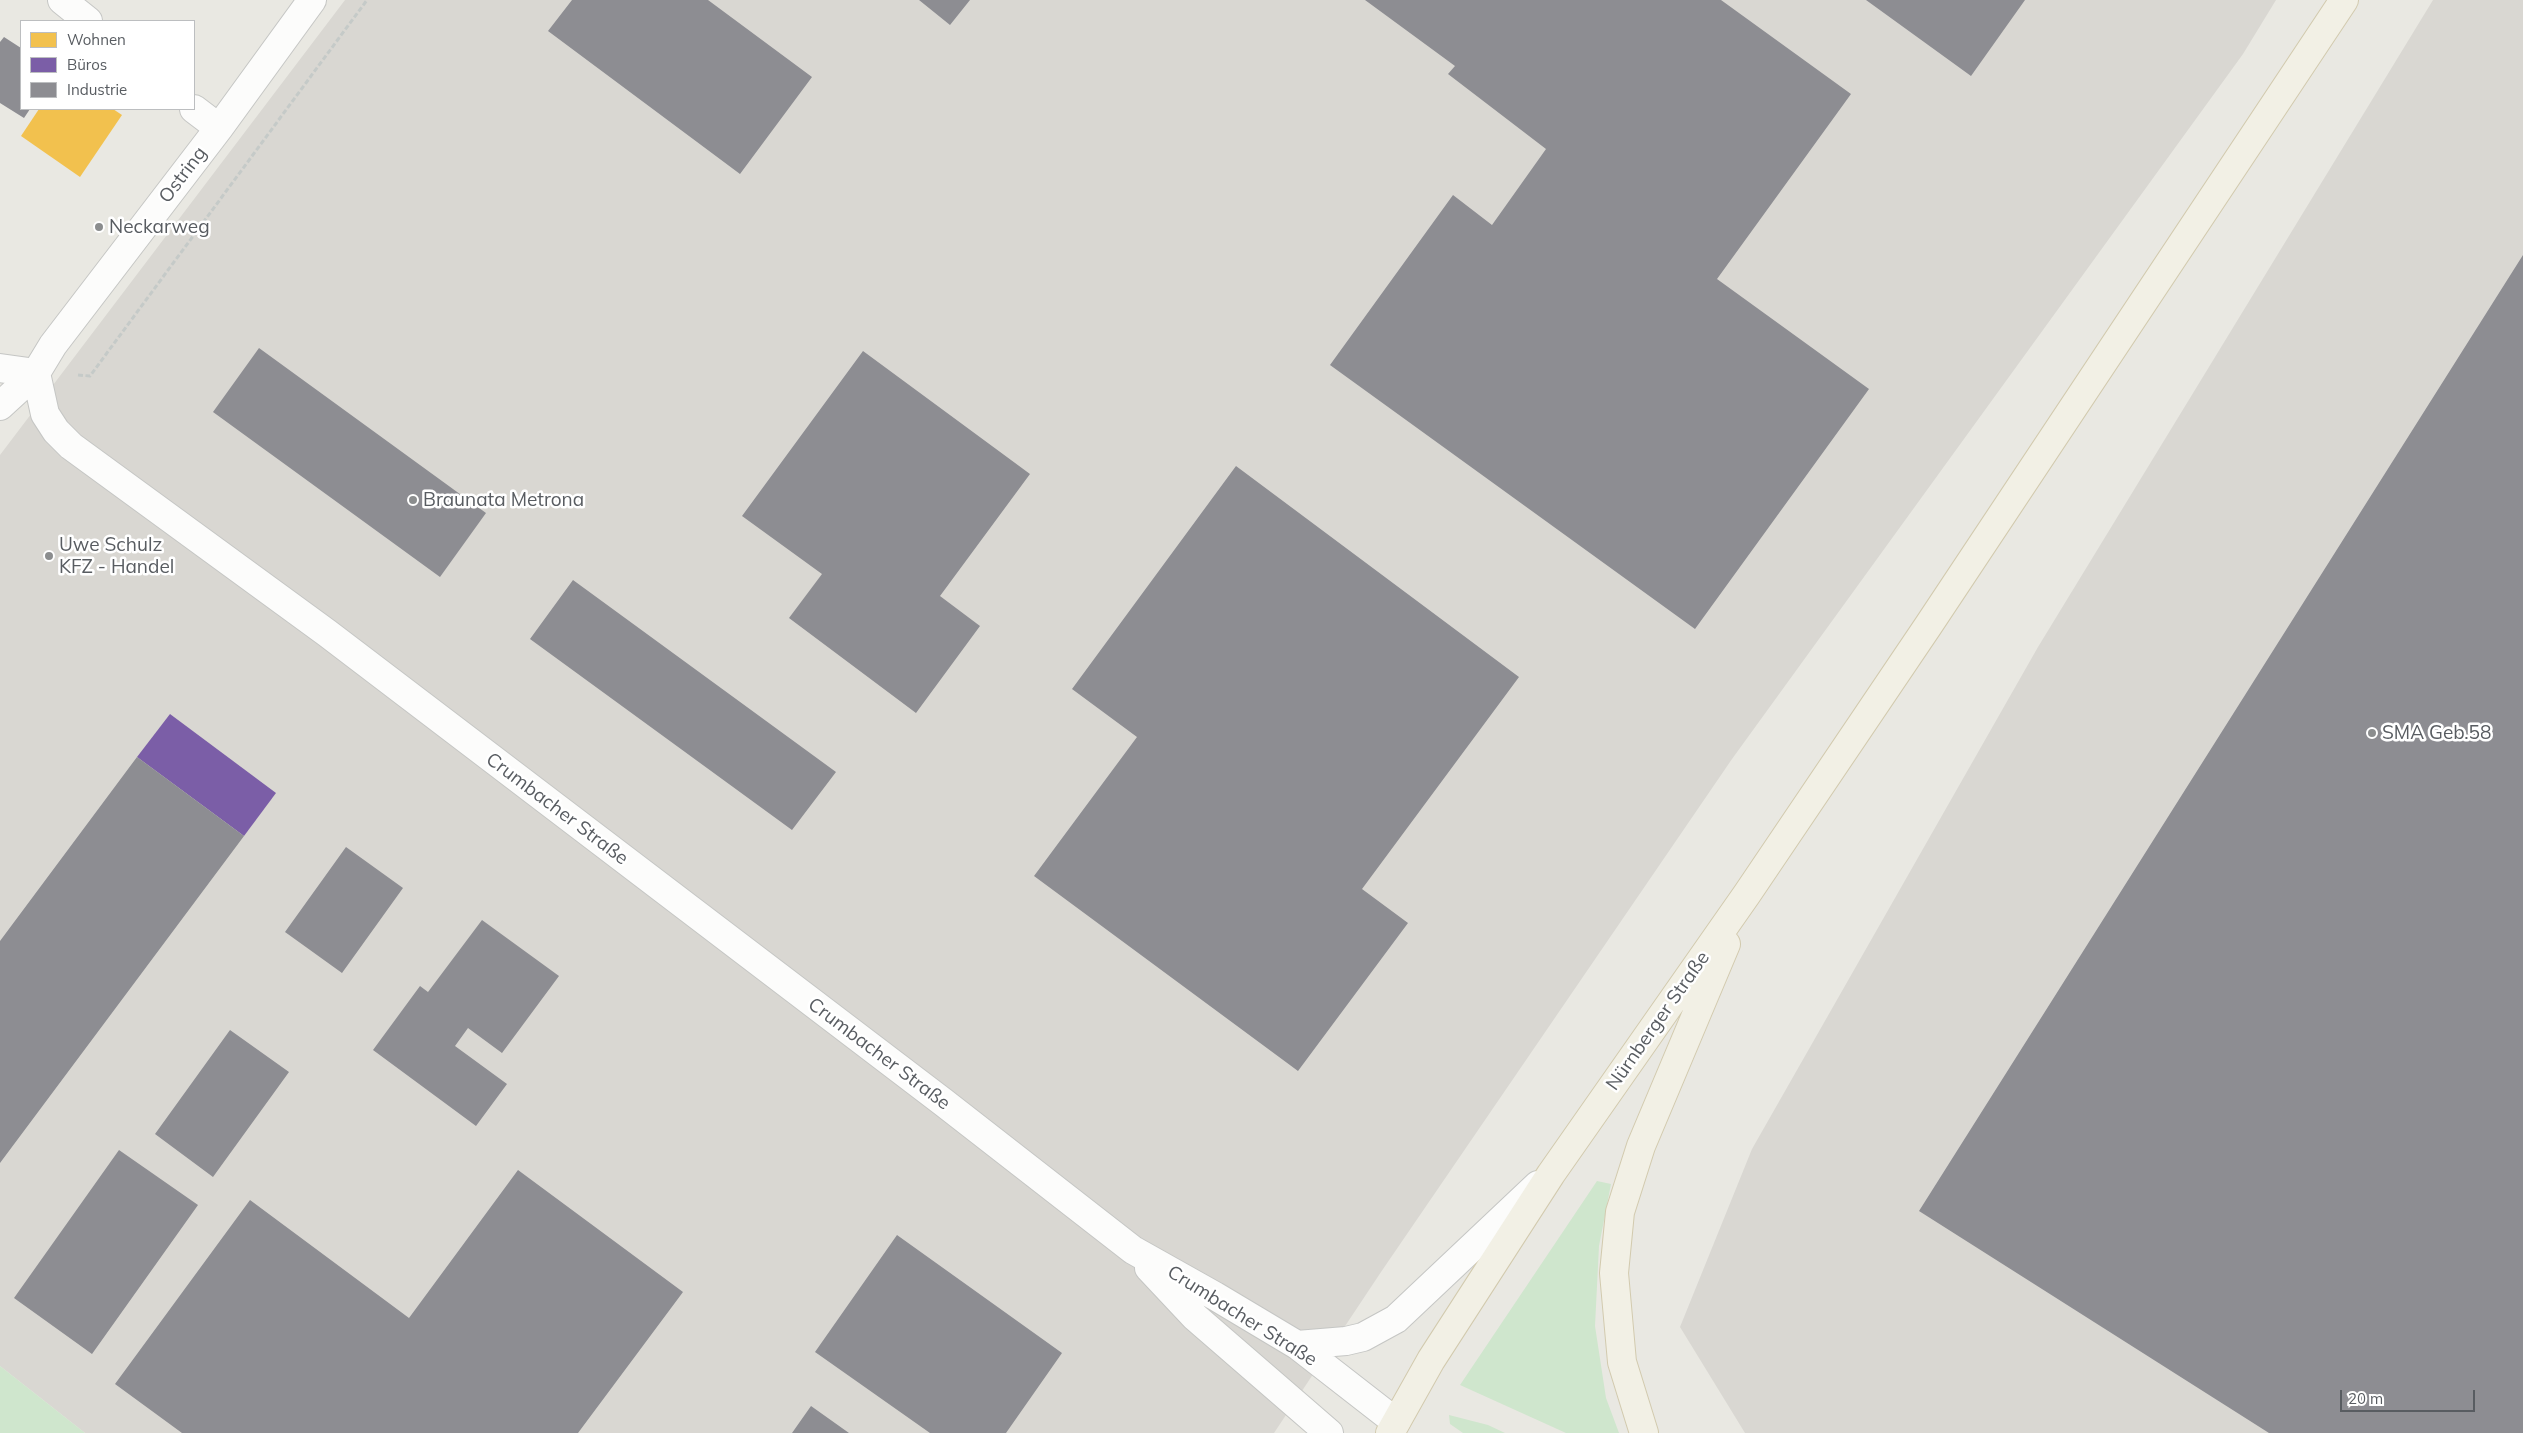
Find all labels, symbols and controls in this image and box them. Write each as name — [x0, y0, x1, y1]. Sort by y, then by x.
legend — [20, 20, 195, 110]
text: Wohnen — [67, 30, 126, 49]
text: Büros — [67, 55, 107, 74]
text: Industrie — [67, 80, 127, 99]
street label: Ostring — [154, 142, 212, 208]
place label: Neckarweg — [109, 216, 210, 238]
marker: Neckarweg — [93, 221, 105, 233]
place label: Braunata Metrona — [423, 489, 584, 511]
marker: Braunata Metrona — [407, 494, 419, 506]
place label: Uwe Schulz KFZ - Handel — [59, 534, 174, 578]
marker: Uwe Schulz KFZ - Handel — [43, 550, 55, 562]
place label: SMA Geb.58 — [2382, 722, 2491, 744]
marker: SMA Geb.58 — [2366, 727, 2378, 739]
street label: Crumbacher Straße — [481, 748, 633, 870]
street label: Nürnberger Straße — [1602, 947, 1714, 1095]
street label: Crumbacher Straße — [803, 993, 955, 1115]
street label: Crumbacher Straße — [1163, 1261, 1321, 1371]
scale bar — [2343, 1380, 2478, 1412]
text: 20 m — [2348, 1389, 2383, 1408]

